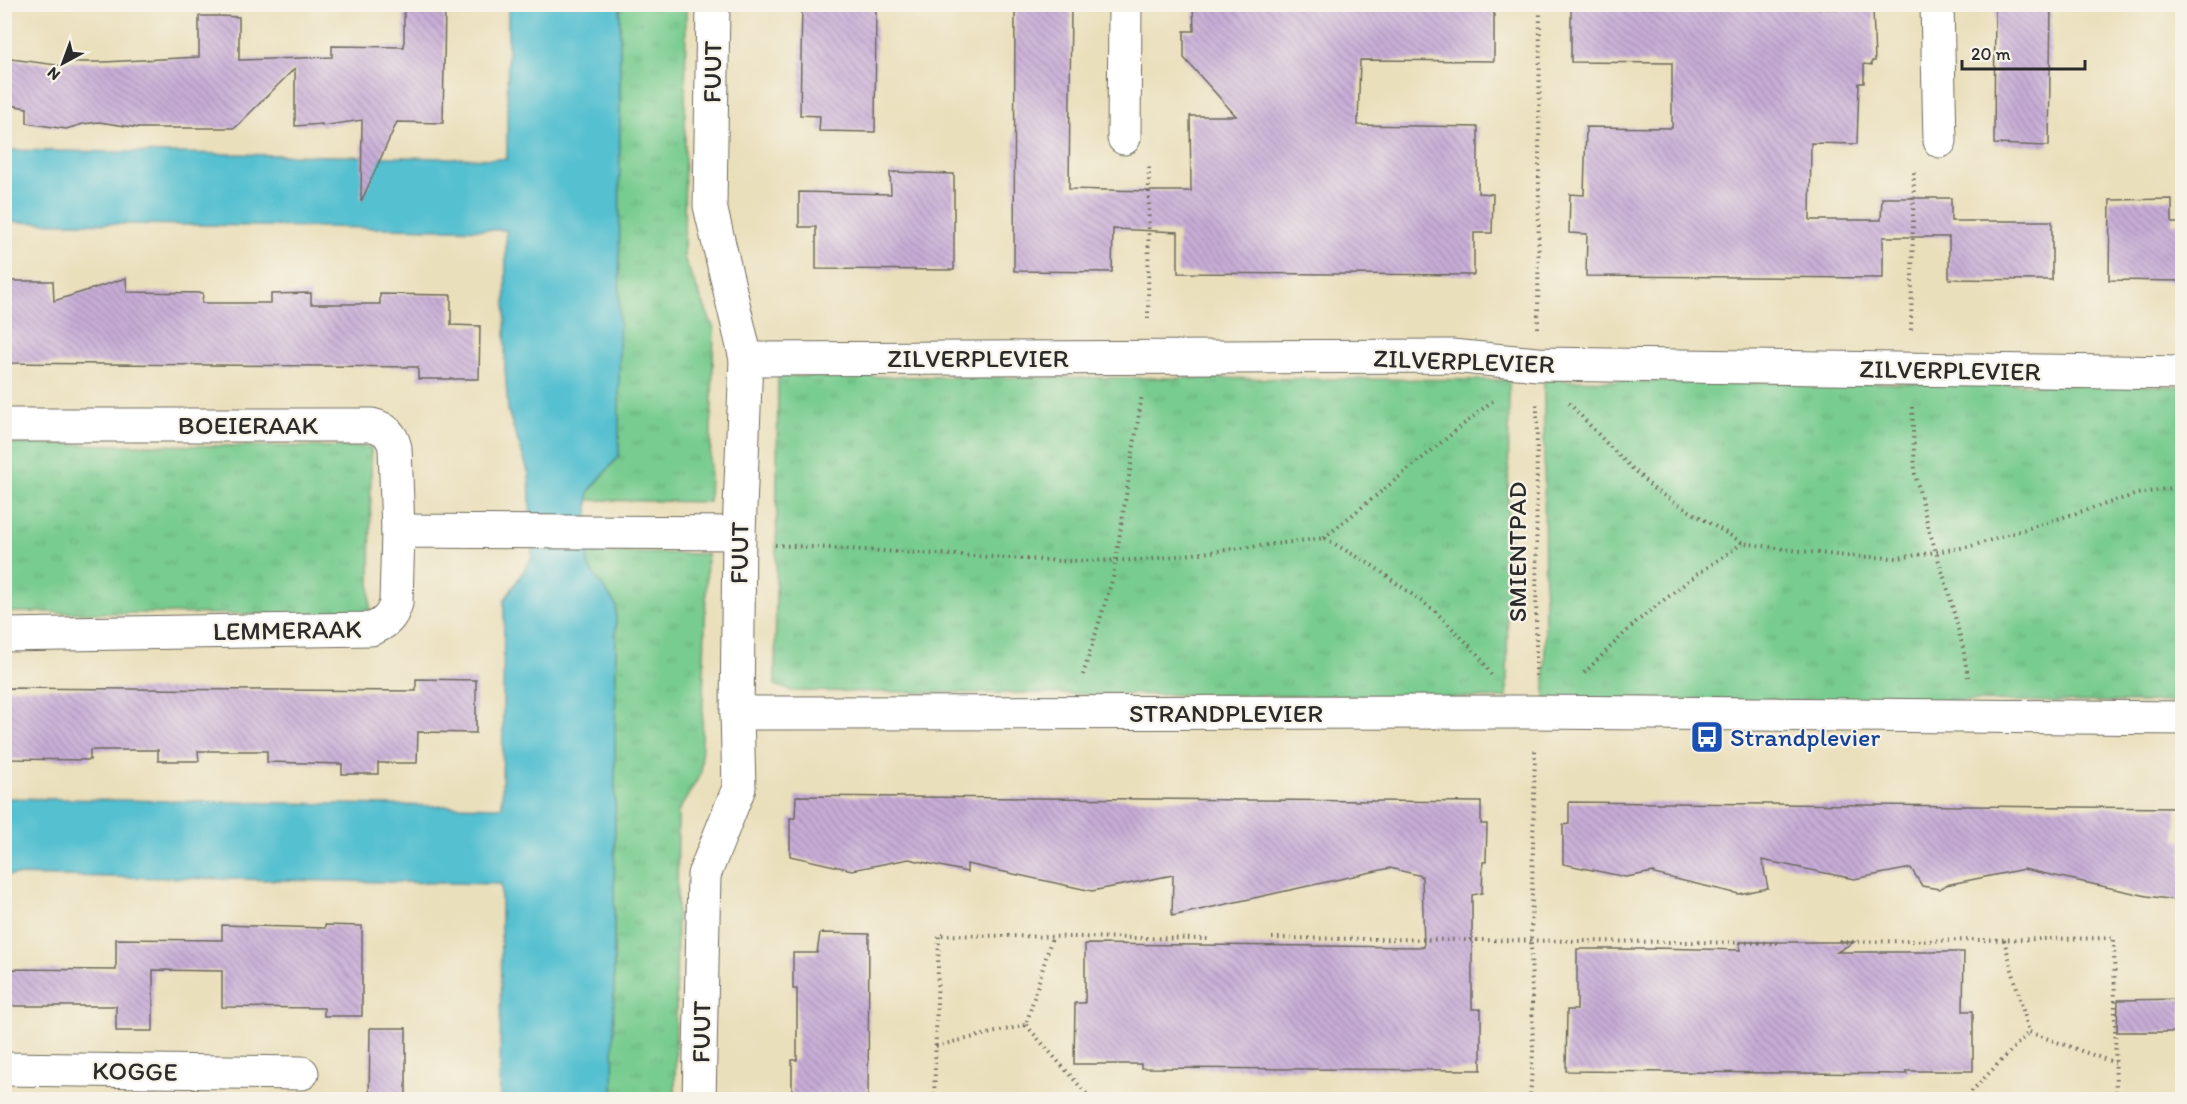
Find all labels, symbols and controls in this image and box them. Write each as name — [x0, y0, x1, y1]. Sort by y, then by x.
north arrow — [33, 33, 93, 93]
scale bar — [1962, 33, 2085, 71]
street label: FUUT — [695, 40, 729, 103]
text: 20 m — [1971, 43, 2011, 65]
text: N — [43, 63, 64, 85]
street label: ZILVERPLEVIER — [887, 342, 1069, 374]
street label: ZILVERPLEVIER — [1373, 342, 1555, 380]
street label: ZILVERPLEVIER — [1859, 352, 2041, 388]
street label: BOEIERAAK — [178, 409, 319, 441]
street label: SMIENTPAD — [1501, 482, 1533, 622]
street label: FUUT — [722, 521, 756, 584]
street label: LEMMERAAK — [212, 613, 362, 647]
street label: STRANDPLEVIER — [1129, 697, 1323, 729]
bus stop icon: Strandplevier — [1689, 719, 1725, 755]
place label: Strandplevier — [1730, 721, 1880, 753]
street label: FUUT — [684, 1000, 718, 1063]
street label: KOGGE — [92, 1054, 178, 1088]

